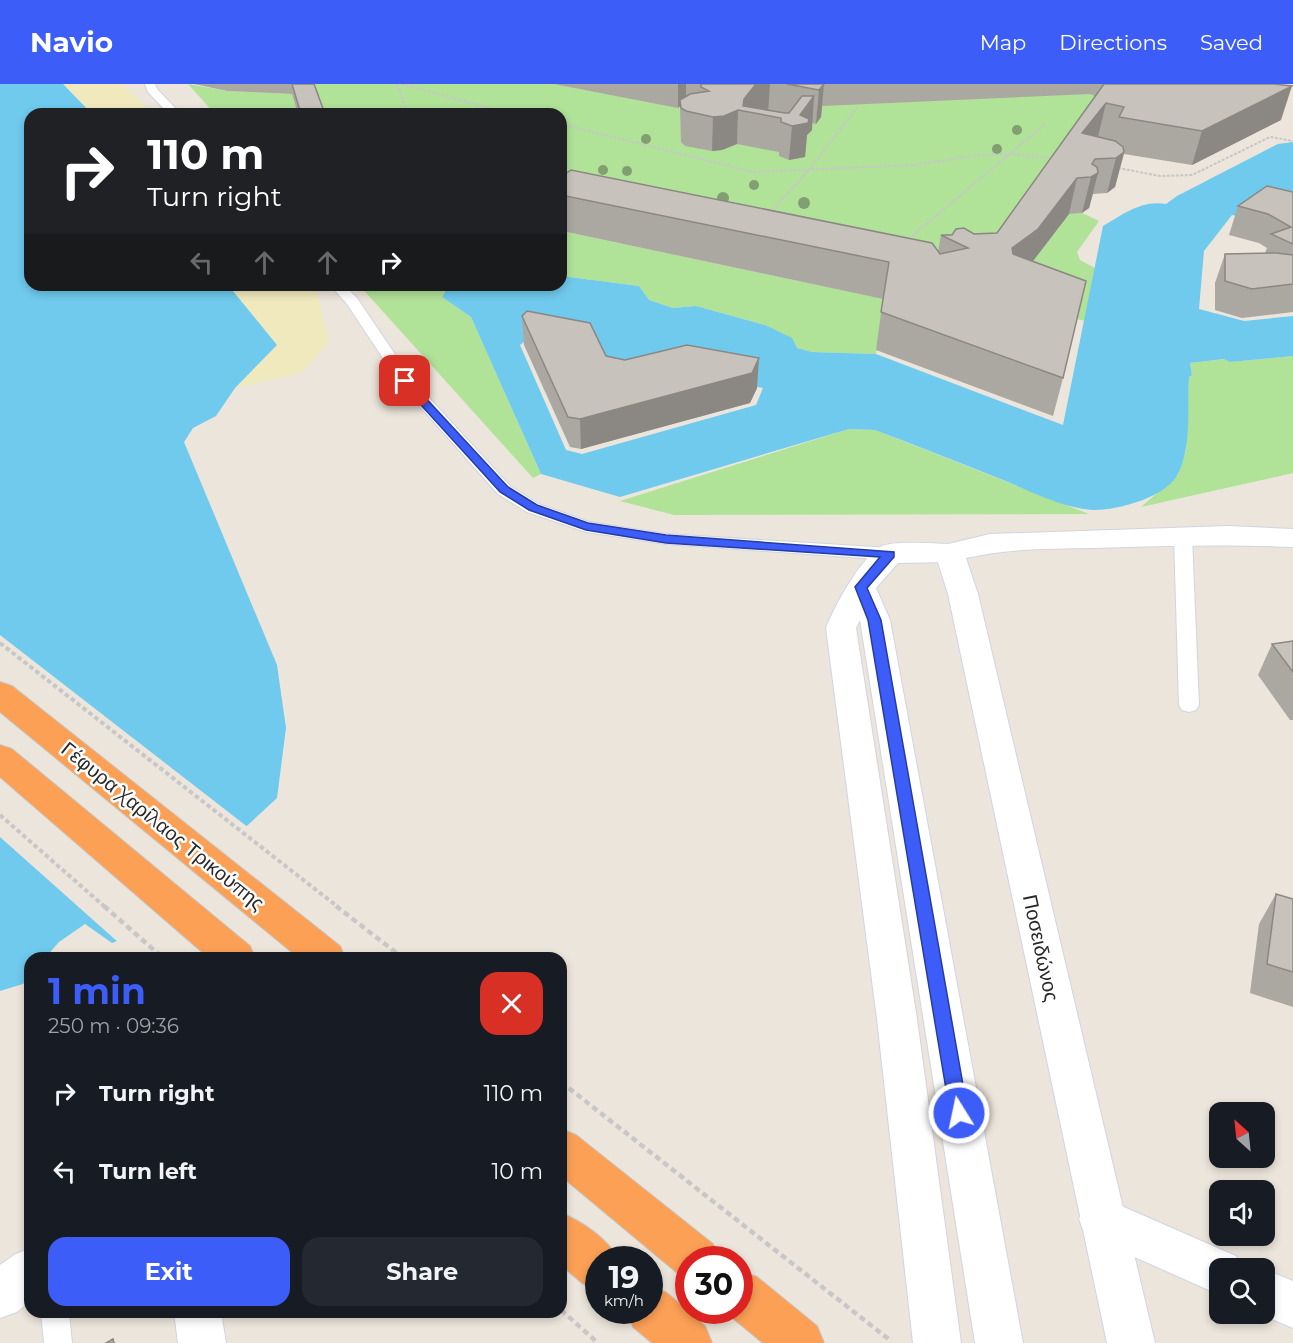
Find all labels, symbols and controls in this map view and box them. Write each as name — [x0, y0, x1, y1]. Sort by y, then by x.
text: Navio — [30, 25, 113, 59]
text: Map — [980, 30, 1026, 55]
text: Directions — [1059, 30, 1167, 55]
text: Saved — [1200, 30, 1263, 55]
text: 110 m — [147, 128, 264, 180]
icon: right — [48, 132, 126, 210]
text: Turn right — [147, 180, 282, 213]
icon: left — [185, 246, 218, 279]
icon: ahead — [248, 246, 281, 279]
icon: ahead — [311, 246, 344, 279]
icon: right — [374, 246, 407, 279]
pin — [379, 355, 430, 406]
icon: arrive — [388, 364, 421, 397]
street label: Γέφυρα Χαρίλαος Τρικούπης — [57, 737, 270, 916]
street label: Ποσειδώνος — [1018, 892, 1064, 1004]
text: 1 min — [48, 969, 146, 1013]
button: close — [480, 972, 543, 1035]
text: 250 m · 09:36 — [48, 1014, 179, 1038]
icon: right — [48, 1077, 81, 1110]
text: Turn right — [99, 1080, 214, 1107]
text: 110 m — [483, 1080, 543, 1107]
position arrow — [927, 1081, 991, 1145]
north arrow — [1209, 1102, 1275, 1168]
map controls — [1209, 1102, 1275, 1324]
icon: left — [48, 1155, 81, 1188]
text: Turn left — [99, 1158, 197, 1185]
text: 10 m — [491, 1158, 543, 1185]
button: sound — [1209, 1180, 1275, 1246]
button: Exit — [48, 1237, 290, 1306]
button: Share — [302, 1237, 543, 1306]
speed limit sign: 30 — [675, 1246, 753, 1324]
button: search — [1209, 1258, 1275, 1324]
text: 19 — [609, 1259, 639, 1296]
text: km/h — [604, 1291, 644, 1310]

